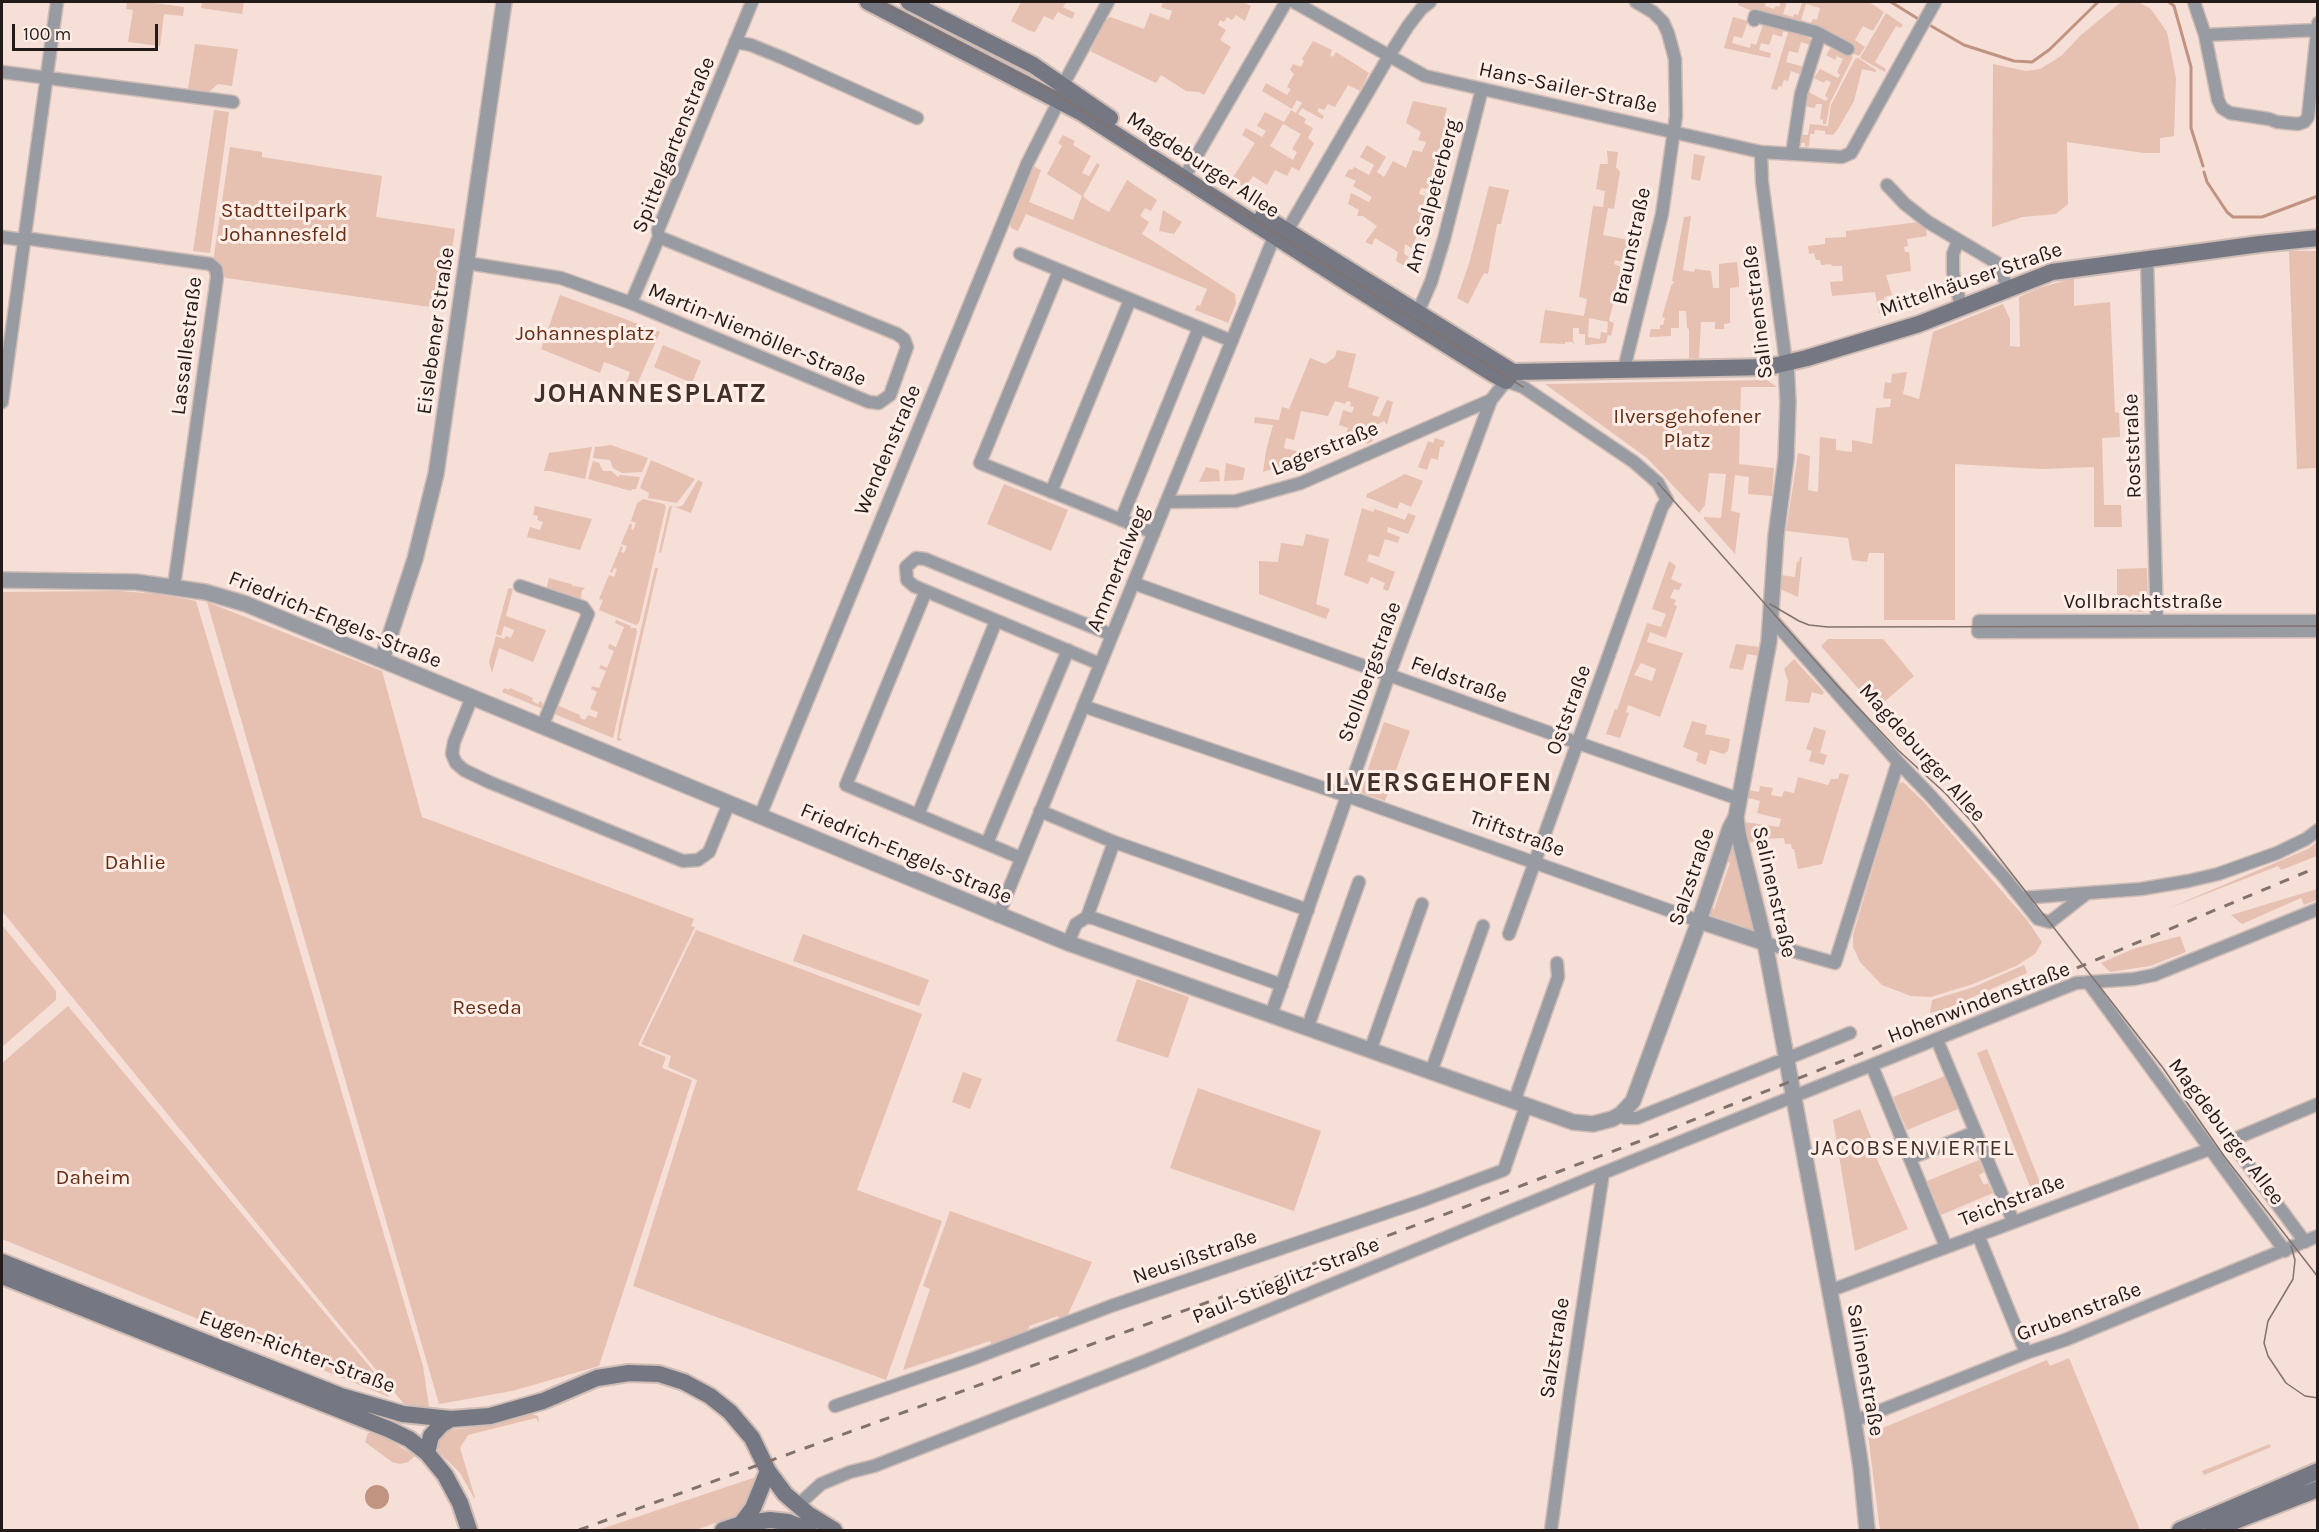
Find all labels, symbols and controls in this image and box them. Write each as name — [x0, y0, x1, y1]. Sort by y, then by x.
scale bar — [15, 12, 160, 50]
text: 100 m — [23, 23, 71, 45]
street label: Spittelgartenstraße — [627, 53, 721, 237]
street label: Hans-Sailer-Straße — [1476, 57, 1660, 119]
street label: Magdeburger Allee — [1122, 106, 1284, 224]
street label: Am Salpeterberg — [1400, 116, 1466, 276]
street label: Braunstraße — [1607, 185, 1657, 307]
park label: Stadtteilpark Johannesfeld — [220, 198, 348, 248]
street label: Mittelhäuser Straße — [1876, 237, 2066, 323]
street label: Salinenstraße — [1737, 244, 1779, 380]
street label: Eislebener Straße — [412, 246, 460, 416]
street label: Lassallestraße — [166, 275, 208, 417]
street label: Martin-Niemöller-Straße — [644, 278, 870, 392]
park label: Johannesplatz — [516, 321, 654, 347]
district label: JOHANNESPLATZ — [534, 378, 768, 410]
street label: Wendenstraße — [849, 381, 927, 519]
street label: Roststraße — [2119, 393, 2147, 499]
park label: Ilversgehofener Platz — [1613, 404, 1761, 454]
street label: Lagerstraße — [1268, 416, 1382, 482]
street label: Ammertalweg — [1081, 503, 1155, 635]
street label: Friedrich-Engels-Straße — [225, 566, 445, 674]
street label: Vollbrachtstraße — [2063, 589, 2223, 615]
street label: Stollbergstraße — [1333, 598, 1407, 746]
street label: Feldstraße — [1407, 651, 1511, 709]
street label: Oststraße — [1541, 661, 1597, 759]
street label: Magdeburger Allee — [1853, 679, 1991, 827]
district label: ILVERSGEHOFEN — [1325, 767, 1553, 799]
street label: Friedrich-Engels-Straße — [796, 798, 1016, 910]
street label: Triftstraße — [1466, 805, 1568, 863]
street label: Salinenstraße — [1747, 824, 1801, 960]
street label: Salzstraße — [1664, 825, 1720, 929]
park label: Dahlie — [104, 850, 166, 876]
street label: Hohenwindenstraße — [1884, 957, 2074, 1049]
park label: Reseda — [452, 995, 522, 1021]
street label: Magdeburger Allee — [2163, 1054, 2289, 1210]
district label: JACOBSENVIERTEL — [1811, 1136, 2015, 1162]
park label: Daheim — [56, 1165, 130, 1191]
street label: Teichstraße — [1956, 1169, 2068, 1233]
street label: Neusißstraße — [1130, 1224, 1260, 1290]
street label: Paul-Stieglitz-Straße — [1189, 1232, 1383, 1330]
street label: Grubenstraße — [2013, 1277, 2145, 1347]
street label: Salzstraße — [1535, 1296, 1575, 1400]
street label: Salinenstraße — [1841, 1302, 1889, 1438]
street label: Eugen-Richter-Straße — [196, 1305, 398, 1399]

